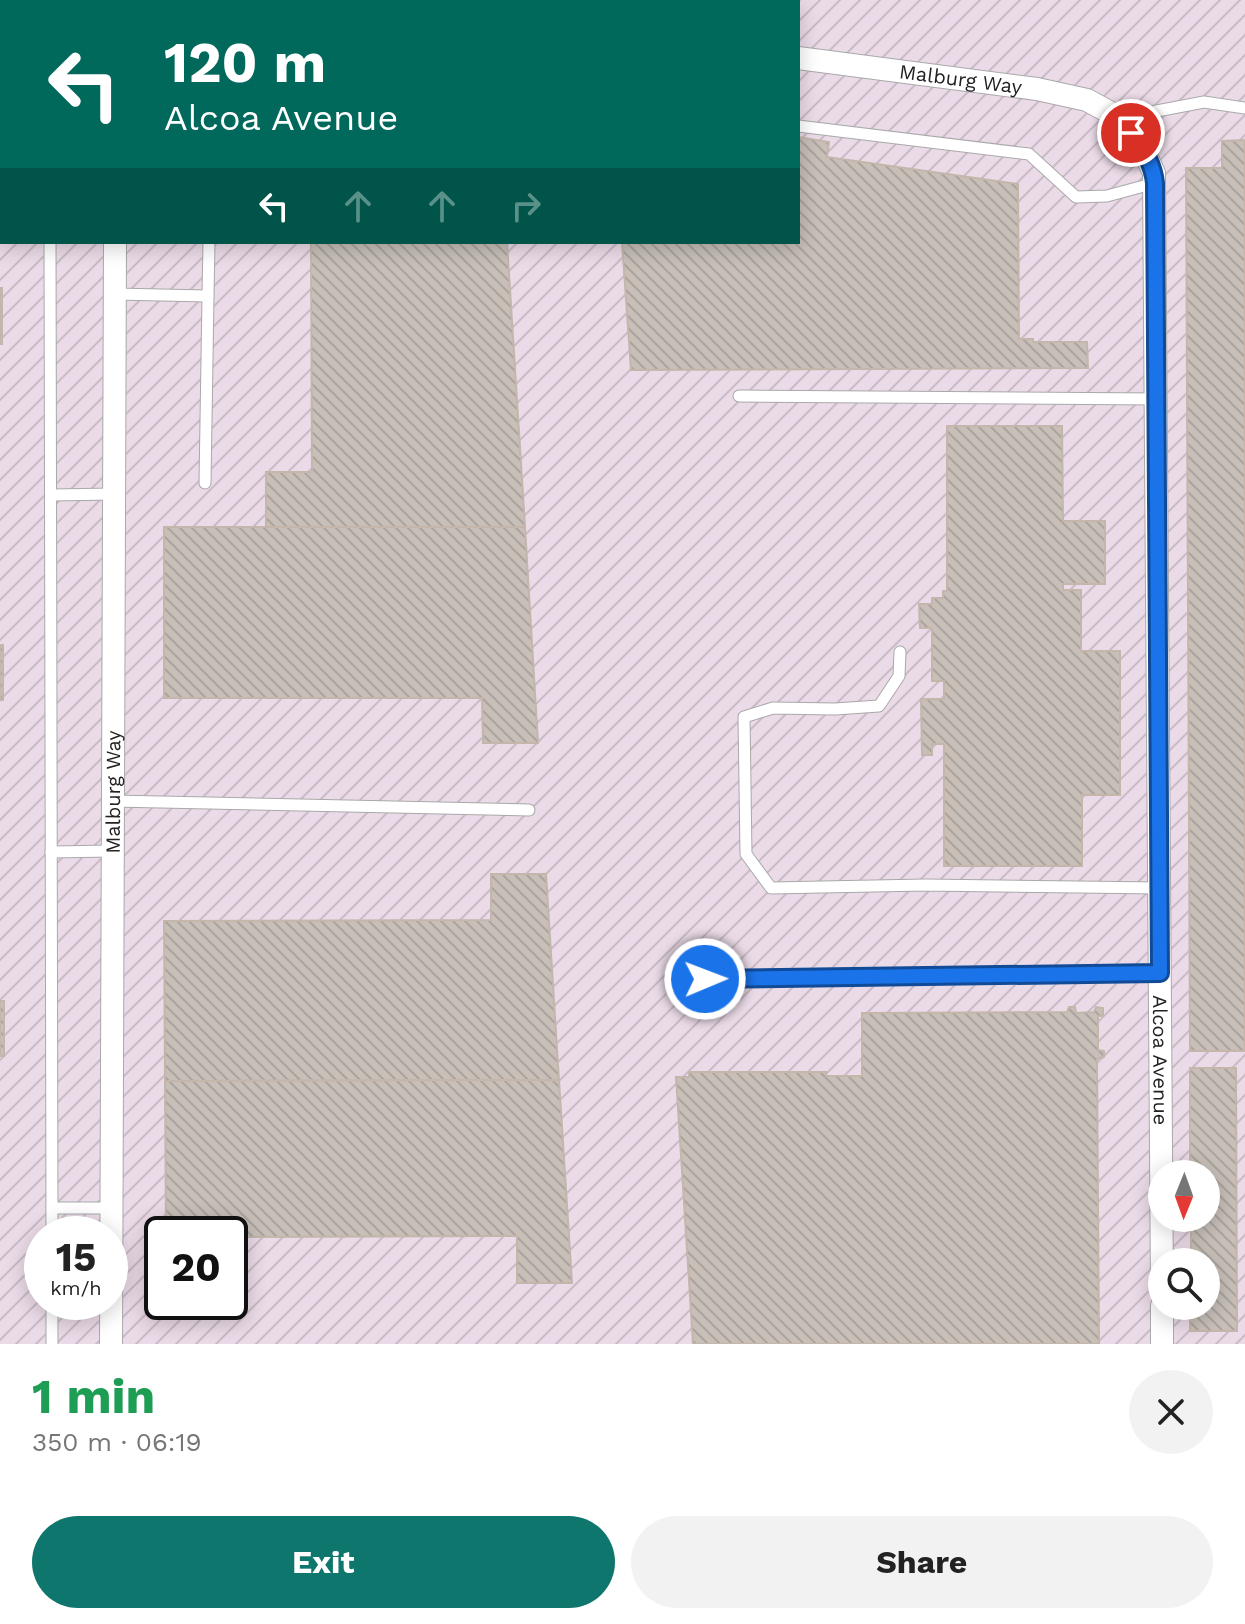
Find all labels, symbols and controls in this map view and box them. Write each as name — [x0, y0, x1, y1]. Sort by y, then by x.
text: 120 m — [164, 30, 326, 96]
icon: left — [32, 32, 136, 136]
street label: Malburg Way — [898, 59, 1024, 99]
text: Alcoa Avenue — [164, 97, 398, 139]
pin — [1097, 99, 1165, 167]
icon: arrive — [1109, 111, 1153, 155]
icon: left — [252, 184, 296, 228]
icon: ahead — [336, 184, 380, 228]
icon: ahead — [420, 184, 464, 228]
icon: right — [504, 184, 548, 228]
street label: Malburg Way — [101, 730, 125, 854]
position arrow — [663, 937, 747, 1021]
street label: Alcoa Avenue — [1148, 995, 1173, 1125]
north arrow — [1148, 1160, 1220, 1232]
map controls — [1148, 1160, 1220, 1320]
speed limit sign: 20 — [144, 1216, 248, 1320]
text: 15 — [56, 1234, 96, 1281]
button: search — [1148, 1248, 1220, 1320]
text: km/h — [50, 1276, 102, 1300]
text: 1 min — [32, 1368, 155, 1425]
button: close — [1129, 1370, 1213, 1454]
text: 350 m · 06:19 — [32, 1427, 202, 1457]
button: Exit — [32, 1516, 615, 1608]
button: Share — [631, 1516, 1213, 1608]

